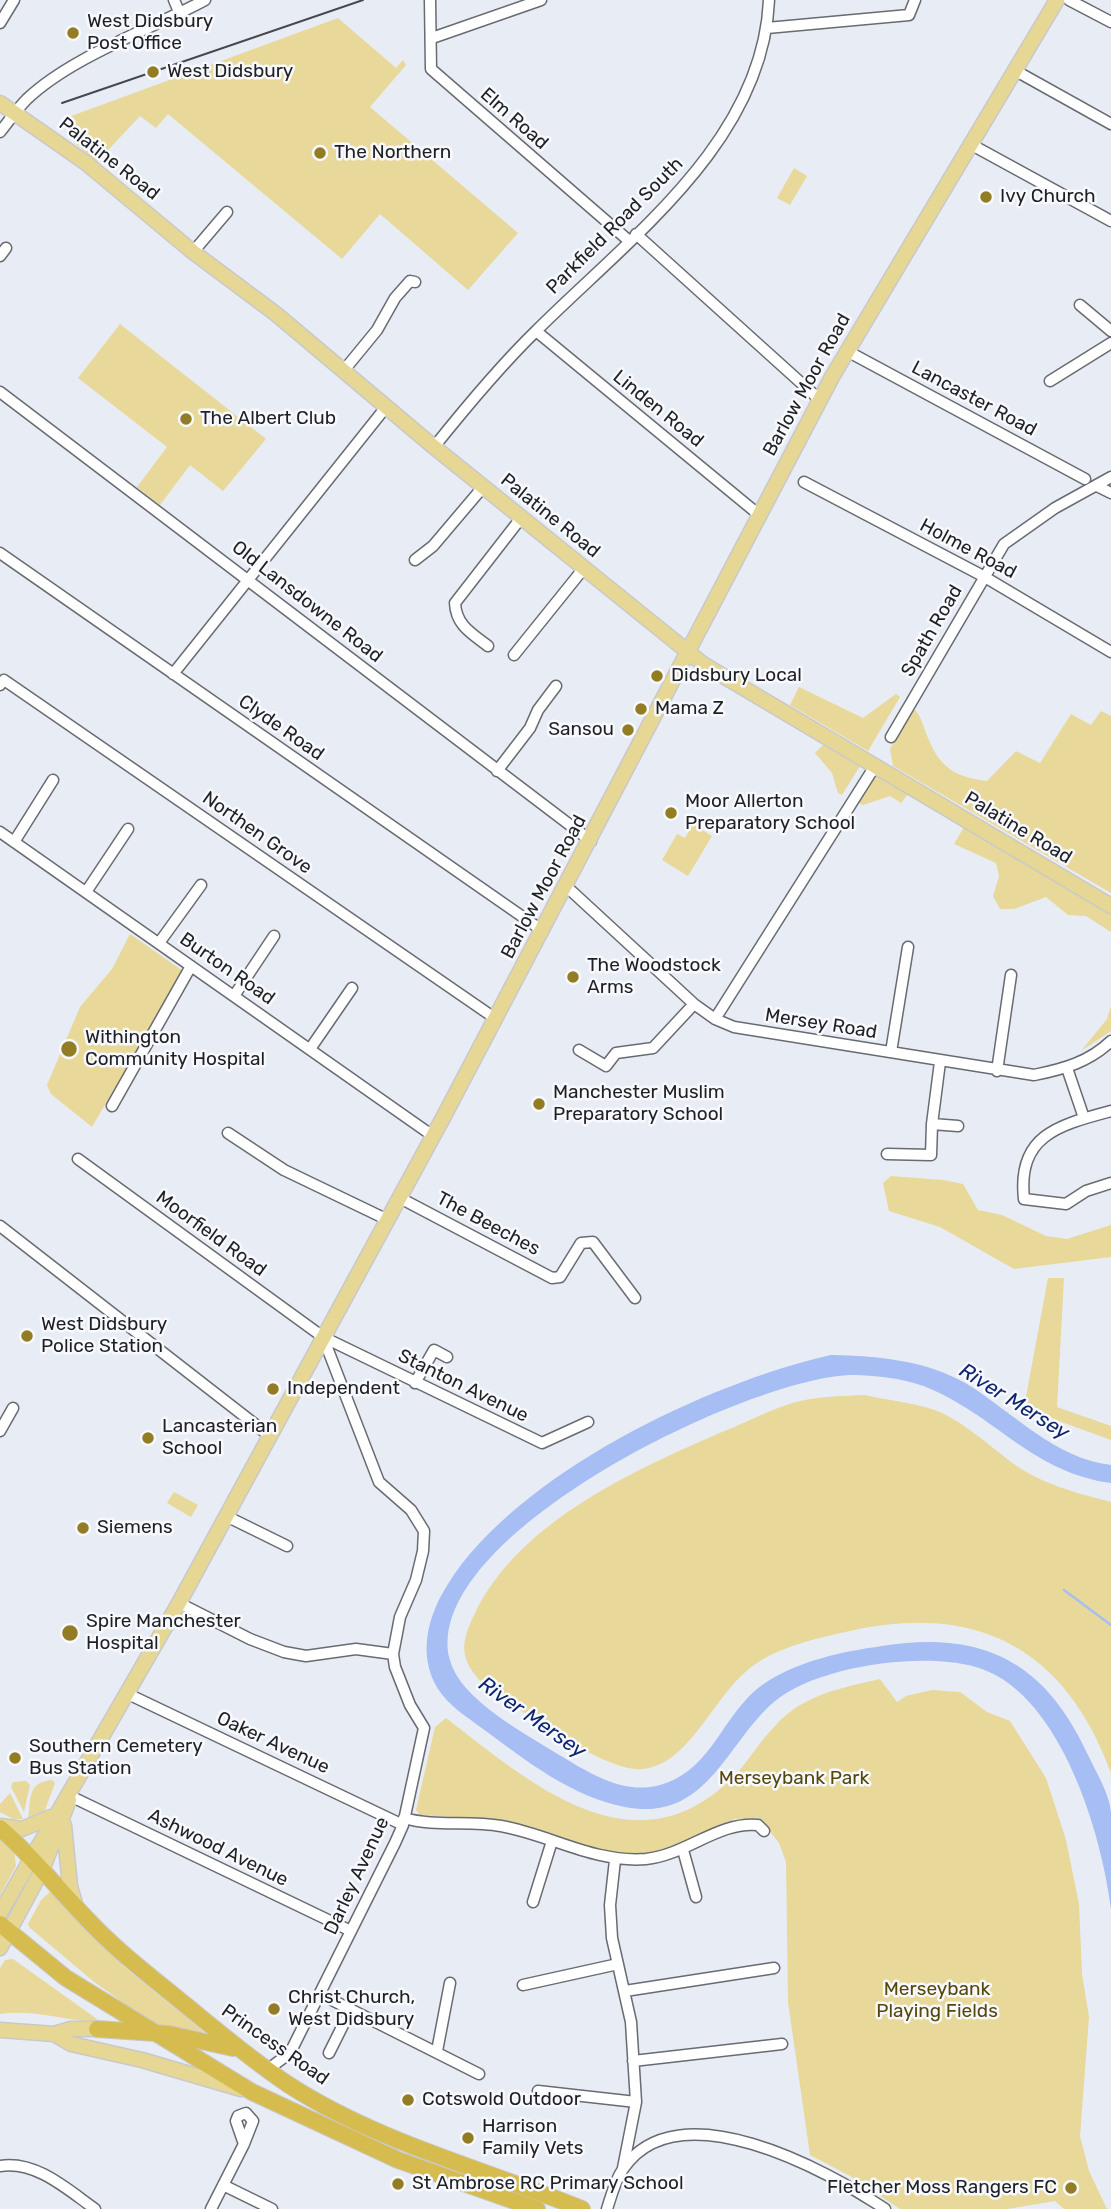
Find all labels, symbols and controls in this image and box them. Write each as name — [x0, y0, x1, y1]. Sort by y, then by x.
place label: West Didsbury Post Office — [87, 11, 213, 55]
marker: West Didsbury Post Office — [65, 25, 81, 41]
place label: West Didsbury — [167, 61, 293, 83]
marker: West Didsbury — [145, 64, 161, 80]
street label: Elm Road — [475, 83, 553, 155]
street label: Palatine Road — [54, 113, 164, 205]
place label: The Northern — [334, 142, 451, 164]
marker: The Northern — [312, 145, 328, 161]
street label: Parkfield Road South — [542, 153, 688, 299]
place label: Ivy Church — [1000, 186, 1096, 208]
marker: Ivy Church — [978, 189, 994, 205]
street label: Barlow Moor Road — [758, 310, 856, 460]
street label: Lancaster Road — [908, 356, 1040, 442]
street label: Linden Road — [608, 366, 708, 452]
place label: The Albert Club — [200, 408, 336, 430]
marker: The Albert Club — [178, 411, 194, 427]
street label: Palatine Road — [496, 469, 604, 563]
street label: Holme Road — [916, 514, 1020, 584]
street label: Old Lansdowne Road — [227, 536, 387, 668]
street label: Spath Road — [897, 581, 967, 681]
place label: Didsbury Local — [671, 665, 802, 687]
marker: Didsbury Local — [649, 668, 665, 684]
street label: Clyde Road — [234, 690, 328, 766]
place label: Mama Z — [655, 698, 724, 720]
marker: Mama Z — [633, 701, 649, 717]
place label: Sansou — [548, 719, 614, 741]
marker: Sansou — [620, 722, 636, 738]
street label: Northen Grove — [198, 787, 316, 879]
street label: Palatine Road — [960, 787, 1076, 869]
place label: Moor Allerton Preparatory School — [685, 791, 855, 835]
marker: Moor Allerton Preparatory School — [663, 805, 679, 821]
street label: Barlow Moor Road — [497, 811, 591, 963]
street label: Burton Road — [175, 928, 279, 1010]
place label: The Woodstock Arms — [587, 955, 721, 999]
marker: The Woodstock Arms — [565, 969, 581, 985]
street label: Mersey Road — [763, 1004, 879, 1044]
place label: Withington Community Hospital — [85, 1027, 265, 1071]
marker: Withington Community Hospital — [59, 1039, 79, 1059]
place label: Manchester Muslim Preparatory School — [553, 1082, 725, 1126]
marker: Manchester Muslim Preparatory School — [531, 1096, 547, 1112]
street label: Moorfield Road — [151, 1186, 271, 1282]
street label: The Beeches — [432, 1187, 544, 1261]
place label: West Didsbury Police Station — [41, 1314, 167, 1358]
marker: West Didsbury Police Station — [19, 1328, 35, 1344]
street label: Stanton Avenue — [394, 1345, 532, 1427]
water label: River Mersey — [954, 1358, 1074, 1446]
place label: Independent — [287, 1378, 400, 1400]
marker: Independent — [265, 1381, 281, 1397]
place label: Lancasterian School — [162, 1416, 277, 1460]
marker: Lancasterian School — [140, 1430, 156, 1446]
place label: Siemens — [97, 1517, 173, 1539]
marker: Siemens — [75, 1520, 91, 1536]
place label: Spire Manchester Hospital — [86, 1611, 241, 1655]
marker: Spire Manchester Hospital — [60, 1623, 80, 1643]
water label: River Mersey — [474, 1672, 590, 1764]
street label: Oaker Avenue — [213, 1707, 333, 1779]
place label: Southern Cemetery Bus Station — [29, 1736, 203, 1780]
marker: Southern Cemetery Bus Station — [7, 1750, 23, 1766]
park label: Merseybank Park — [719, 1768, 869, 1790]
street label: Ashwood Avenue — [144, 1804, 292, 1892]
street label: Darley Avenue — [320, 1813, 394, 1939]
park label: Merseybank Playing Fields — [876, 1979, 998, 2023]
place label: Christ Church, West Didsbury — [288, 1987, 415, 2031]
street label: Princess Road — [217, 2000, 333, 2090]
marker: Christ Church, West Didsbury — [266, 2001, 282, 2017]
place label: Cotswold Outdoor — [422, 2089, 581, 2111]
marker: Cotswold Outdoor — [400, 2092, 416, 2108]
place label: Harrison Family Vets — [482, 2116, 583, 2160]
marker: Harrison Family Vets — [460, 2130, 476, 2146]
place label: St Ambrose RC Primary School — [412, 2173, 684, 2195]
marker: St Ambrose RC Primary School — [390, 2176, 406, 2192]
place label: Fletcher Moss Rangers FC — [827, 2177, 1057, 2199]
marker: Fletcher Moss Rangers FC — [1063, 2180, 1079, 2196]

